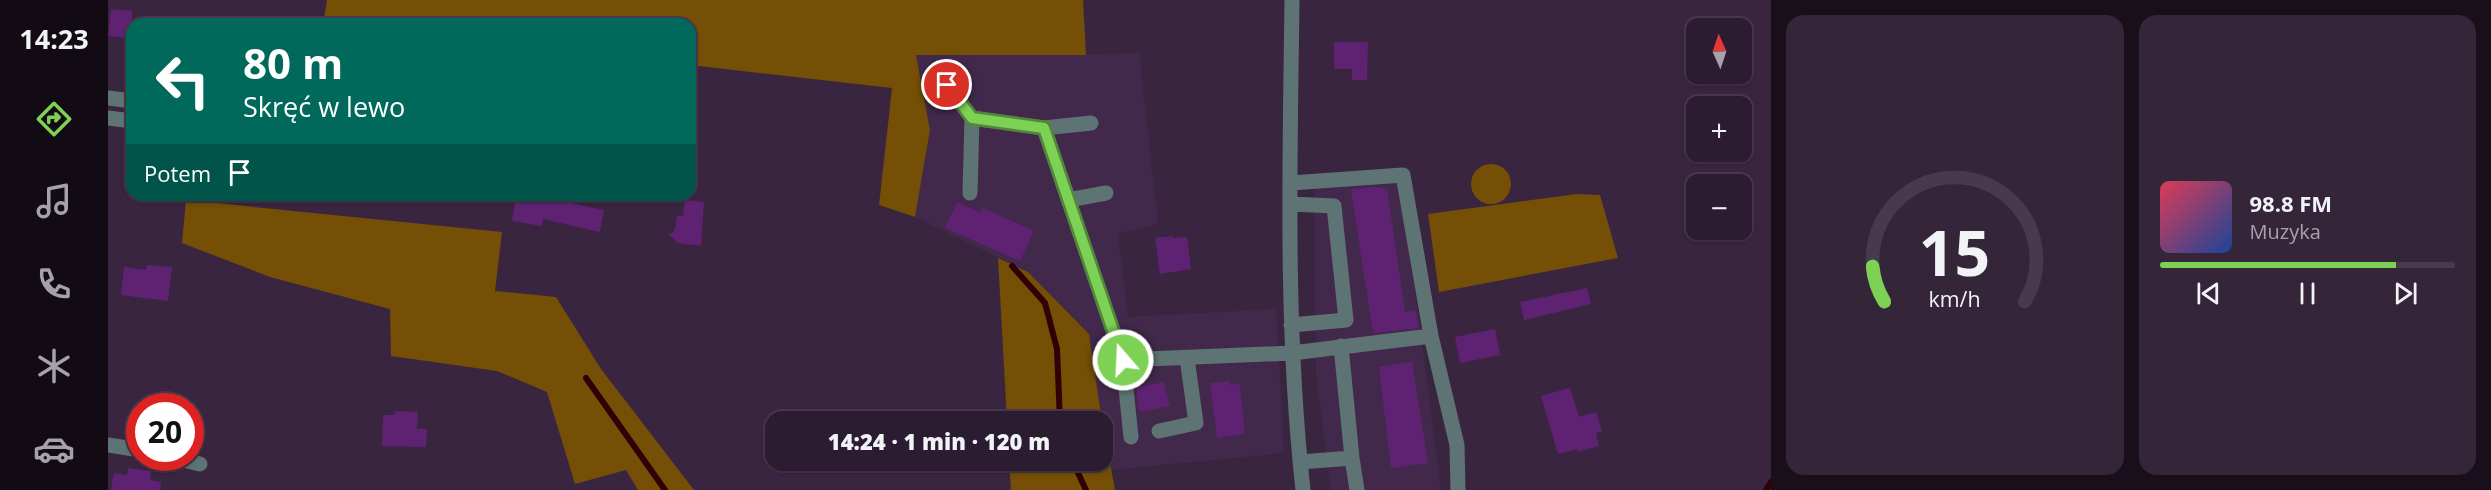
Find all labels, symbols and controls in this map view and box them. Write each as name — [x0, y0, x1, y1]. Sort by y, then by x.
north arrow — [1686, 18, 1752, 84]
map controls — [1686, 18, 1752, 240]
text: 14:23 — [19, 20, 89, 57]
text: 80 m — [243, 34, 343, 91]
icon: left — [144, 42, 222, 120]
pin — [921, 59, 972, 110]
icon: arrive — [930, 68, 963, 101]
text: Skręć w lewo — [243, 88, 405, 125]
button: + — [1686, 96, 1752, 162]
icon: directions — [33, 98, 75, 140]
icon: arrive — [223, 156, 256, 189]
text: Potem — [144, 158, 211, 188]
button: − — [1686, 174, 1752, 240]
icon: music — [33, 180, 75, 222]
text: 98.8 FM — [2250, 188, 2332, 218]
text: 15 — [1919, 209, 1990, 294]
text: Muzyka — [2250, 218, 2321, 245]
icon: phone — [33, 263, 75, 305]
icon: previous — [2192, 277, 2225, 310]
icon: pause — [2291, 277, 2324, 310]
icon: next — [2389, 277, 2422, 310]
text: km/h — [1929, 284, 1981, 313]
position arrow — [1091, 328, 1155, 392]
icon: climate — [33, 345, 75, 387]
speed limit sign: 20 — [126, 393, 204, 471]
text: 14:24 · 1 min · 120 m — [828, 426, 1050, 456]
icon: car — [33, 428, 75, 470]

